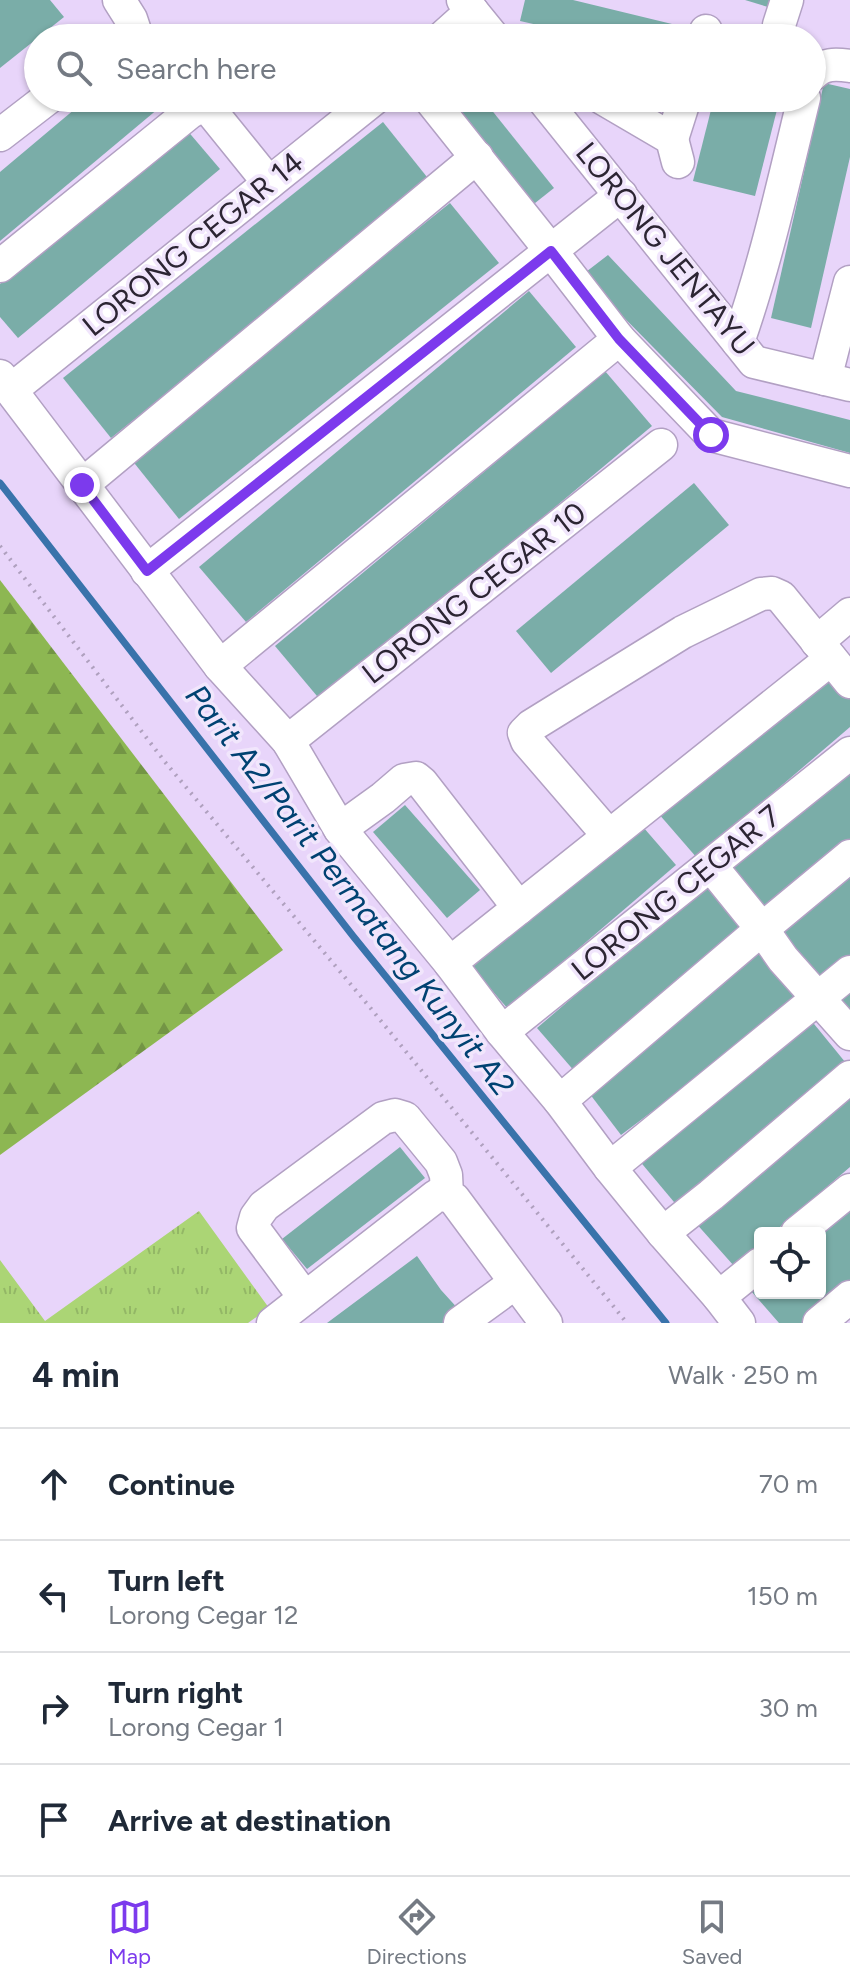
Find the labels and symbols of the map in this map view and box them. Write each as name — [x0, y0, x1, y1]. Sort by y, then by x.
street label: LORONG JENTAYU — [568, 134, 763, 363]
street label: LORONG CEGAR 14 — [75, 143, 311, 344]
route start — [693, 417, 729, 453]
route end — [64, 467, 100, 503]
street label: LORONG CEGAR 10 — [354, 494, 593, 692]
water label: Parit A2/Parit Permatang Kunyit A2 — [178, 677, 522, 1103]
street label: LORONG CEGAR 7 — [564, 797, 788, 988]

